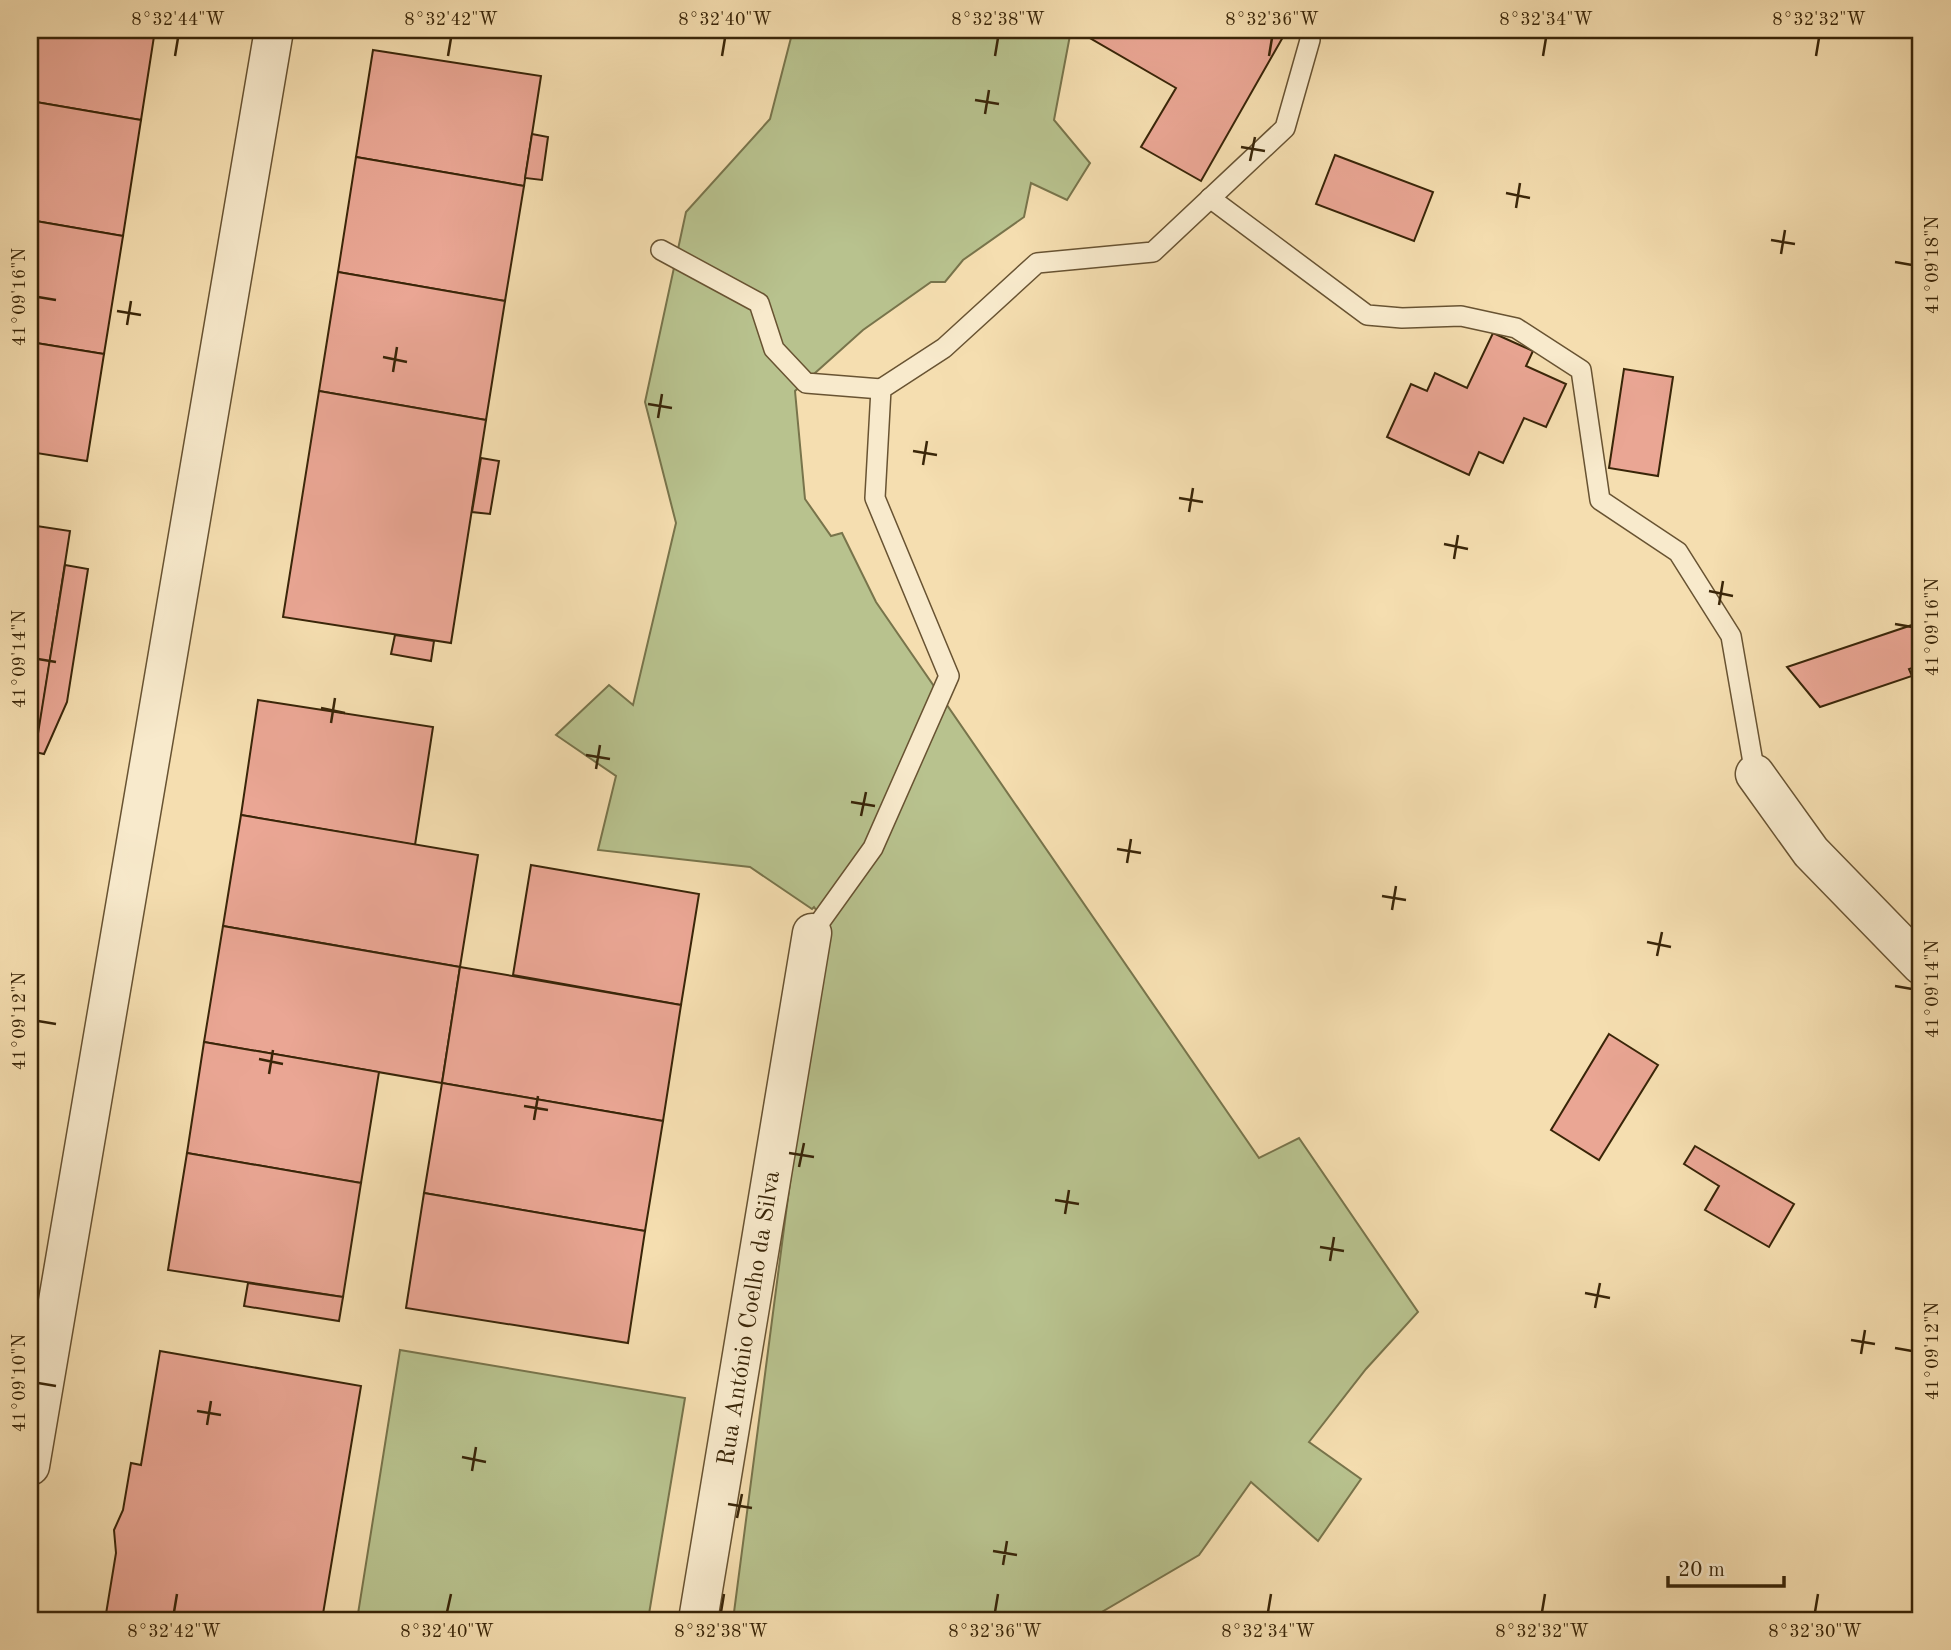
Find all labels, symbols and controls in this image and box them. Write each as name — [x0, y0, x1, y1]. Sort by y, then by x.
text: 8°32'44"W — [131, 11, 225, 29]
text: 8°32'42"W — [404, 11, 498, 29]
text: 8°32'40"W — [678, 11, 772, 29]
text: 8°32'38"W — [951, 11, 1045, 29]
text: 8°32'36"W — [1225, 11, 1319, 29]
text: 8°32'34"W — [1499, 11, 1593, 29]
text: 8°32'32"W — [1772, 11, 1866, 29]
text: 41°09'18"N — [1924, 216, 1942, 314]
text: 41°09'16"N — [11, 248, 29, 346]
text: 41°09'16"N — [1924, 578, 1942, 676]
text: 41°09'14"N — [11, 610, 29, 708]
text: 41°09'14"N — [1924, 940, 1942, 1038]
text: 41°09'12"N — [11, 972, 29, 1070]
street label: Rua António Coelho da Silva — [715, 1169, 785, 1467]
text: 41°09'12"N — [1924, 1302, 1942, 1400]
text: 41°09'10"N — [11, 1334, 29, 1432]
scale bar — [1668, 1545, 1783, 1589]
text: 20 m — [1678, 1560, 1725, 1581]
text: 8°32'42"W — [127, 1623, 221, 1641]
text: 8°32'40"W — [400, 1623, 494, 1641]
text: 8°32'38"W — [674, 1623, 768, 1641]
text: 8°32'36"W — [948, 1623, 1042, 1641]
text: 8°32'34"W — [1221, 1623, 1315, 1641]
text: 8°32'32"W — [1495, 1623, 1589, 1641]
text: 8°32'30"W — [1768, 1623, 1862, 1641]

